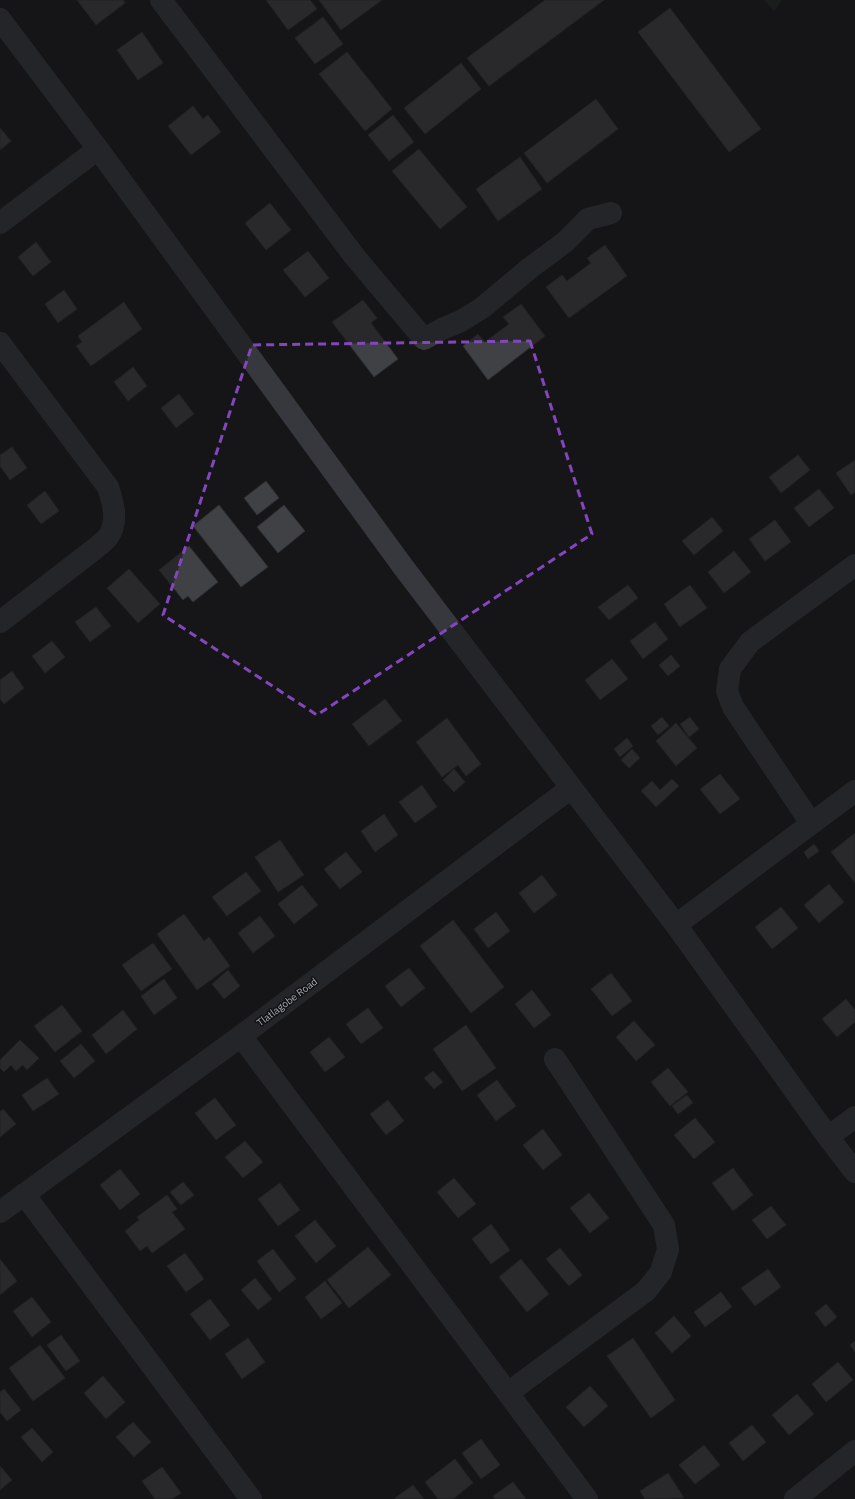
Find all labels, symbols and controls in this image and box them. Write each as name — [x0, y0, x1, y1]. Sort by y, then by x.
street label: Tlatlagobe Road — [254, 975, 320, 1029]

